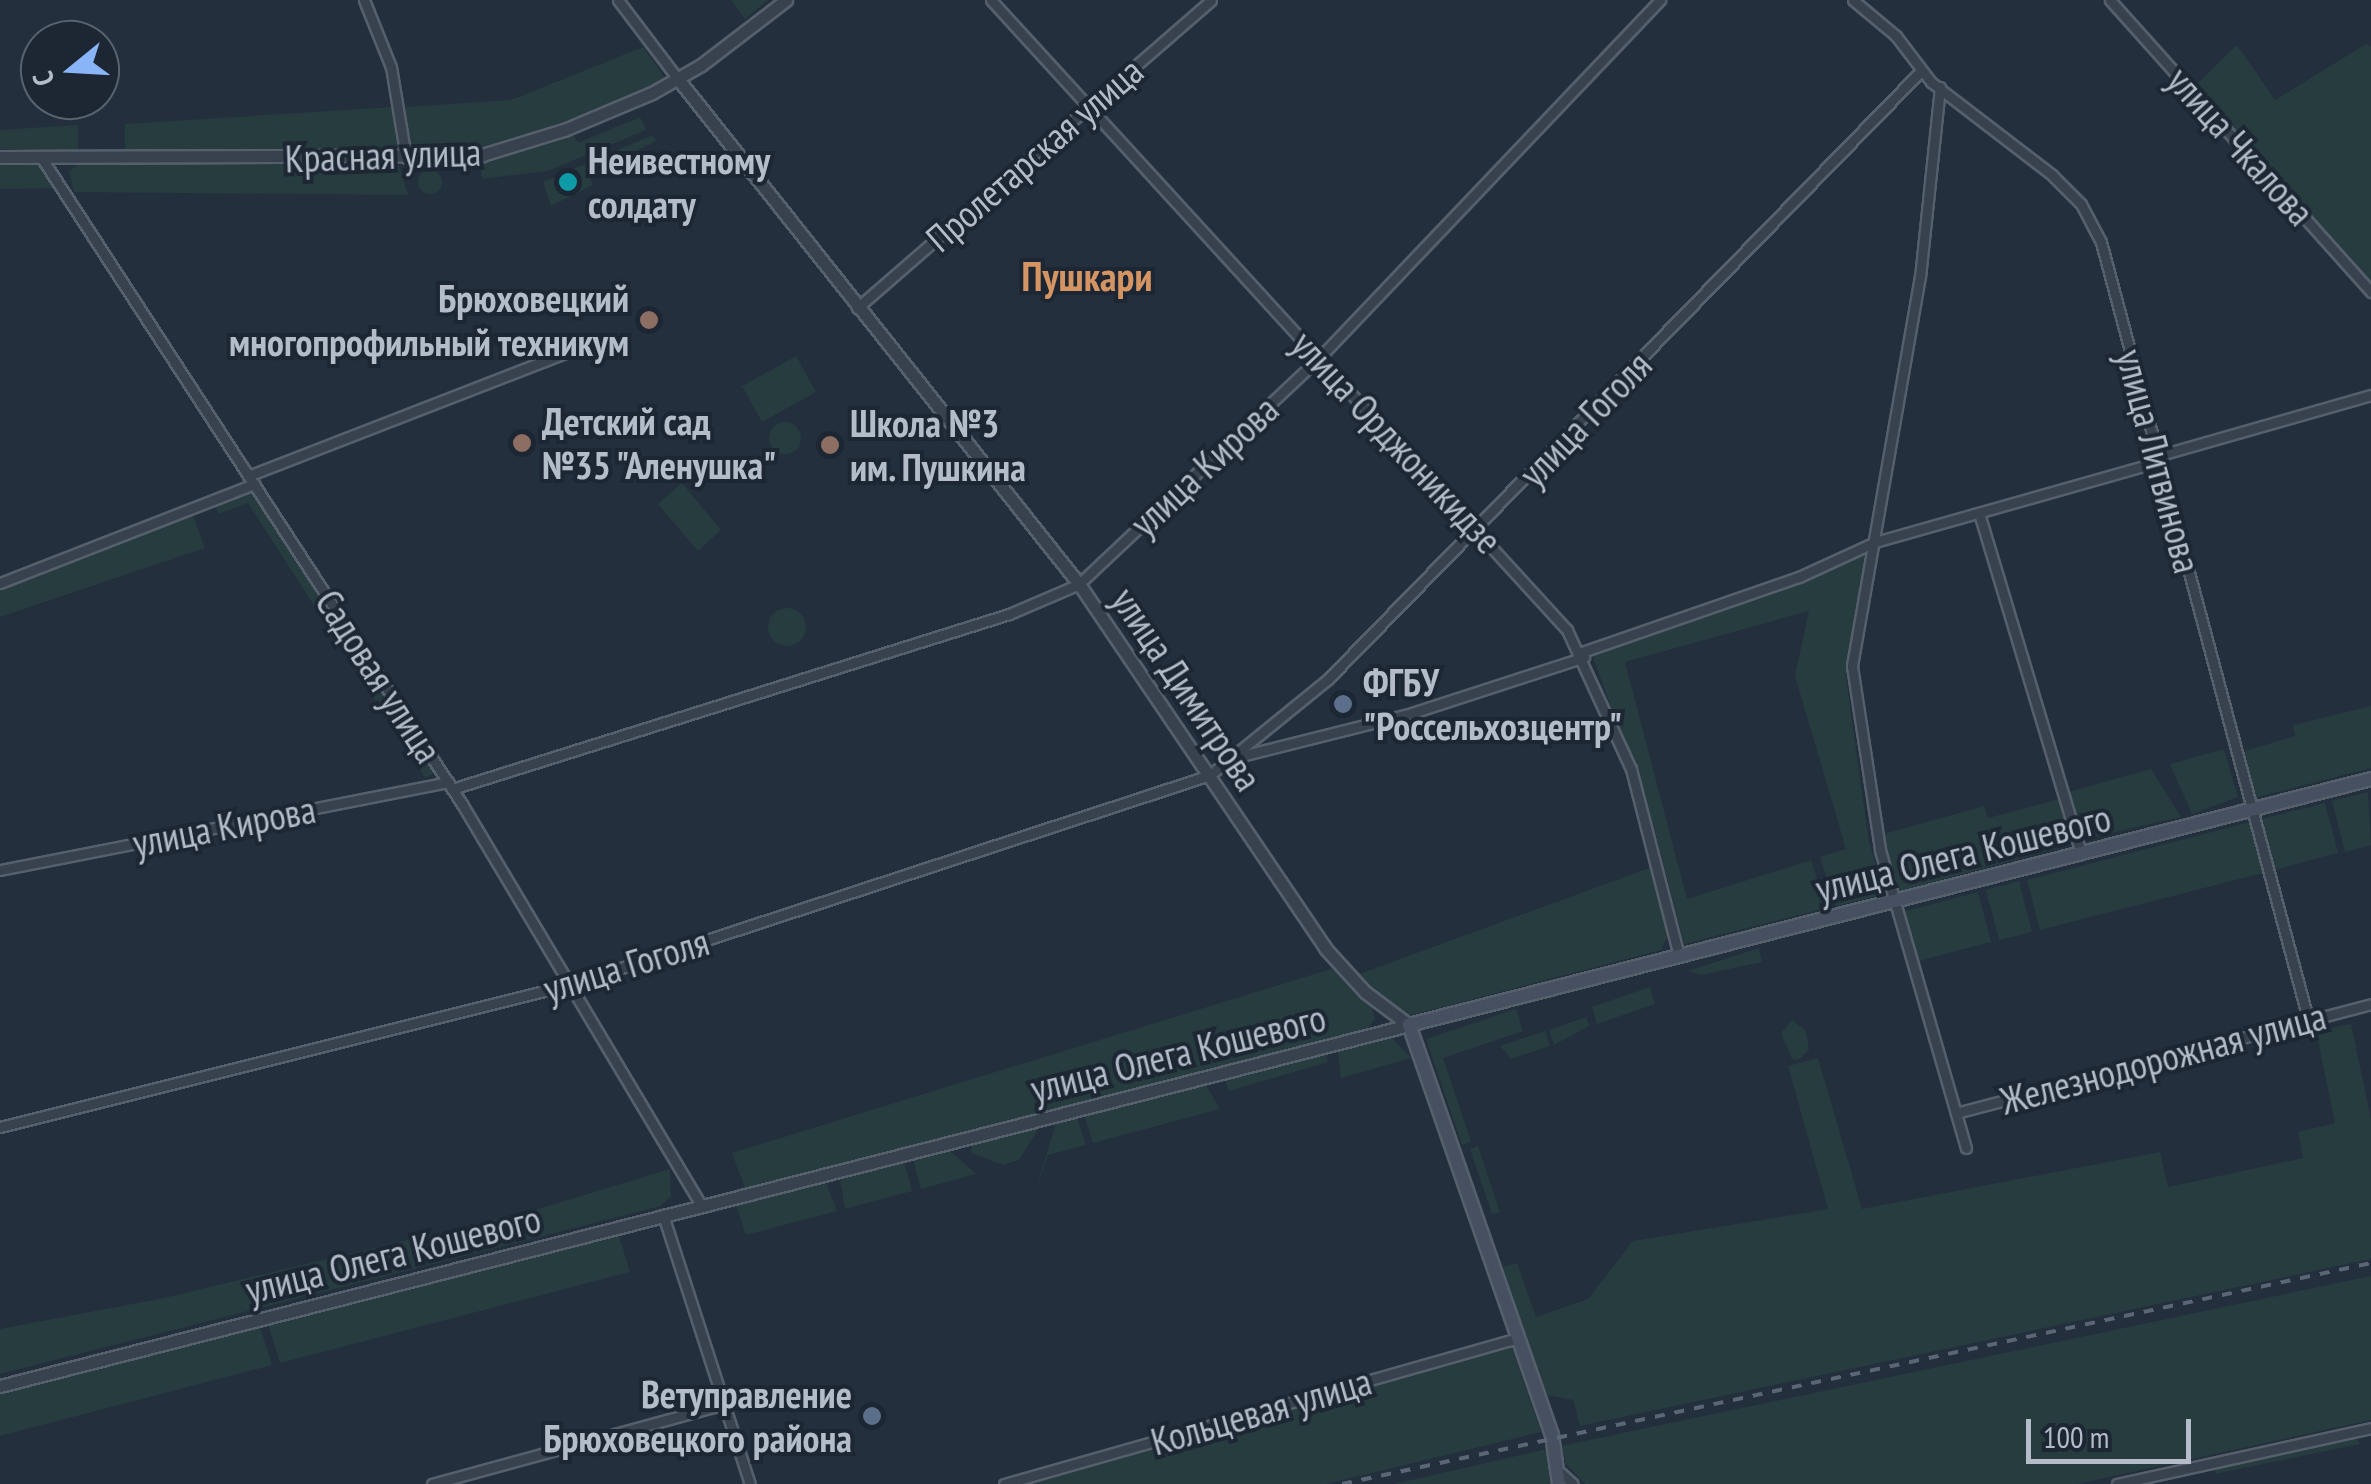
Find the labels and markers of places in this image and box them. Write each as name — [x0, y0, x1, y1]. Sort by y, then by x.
place label: Неивестному солдату — [588, 137, 770, 226]
marker: Неивестному солдату — [557, 171, 579, 193]
place label: Брюховецкий многопрофильный техникум — [229, 275, 629, 364]
marker: Брюховецкий многопрофильный техникум — [638, 309, 660, 331]
place label: Детский сад №35 "Аленушка" — [542, 398, 779, 488]
place label: Школа №3 им. Пушкина — [850, 400, 1028, 489]
marker: Детский сад №35 "Аленушка" — [511, 432, 533, 454]
marker: Школа №3 им. Пушкина — [819, 434, 841, 456]
place label: ФГБУ "Россельхозцентр" — [1363, 659, 1622, 748]
marker: ФГБУ "Россельхозцентр" — [1332, 693, 1354, 715]
place label: Ветуправление Брюховецкого района — [543, 1371, 852, 1460]
marker: Ветуправление Брюховецкого района — [861, 1405, 883, 1427]

